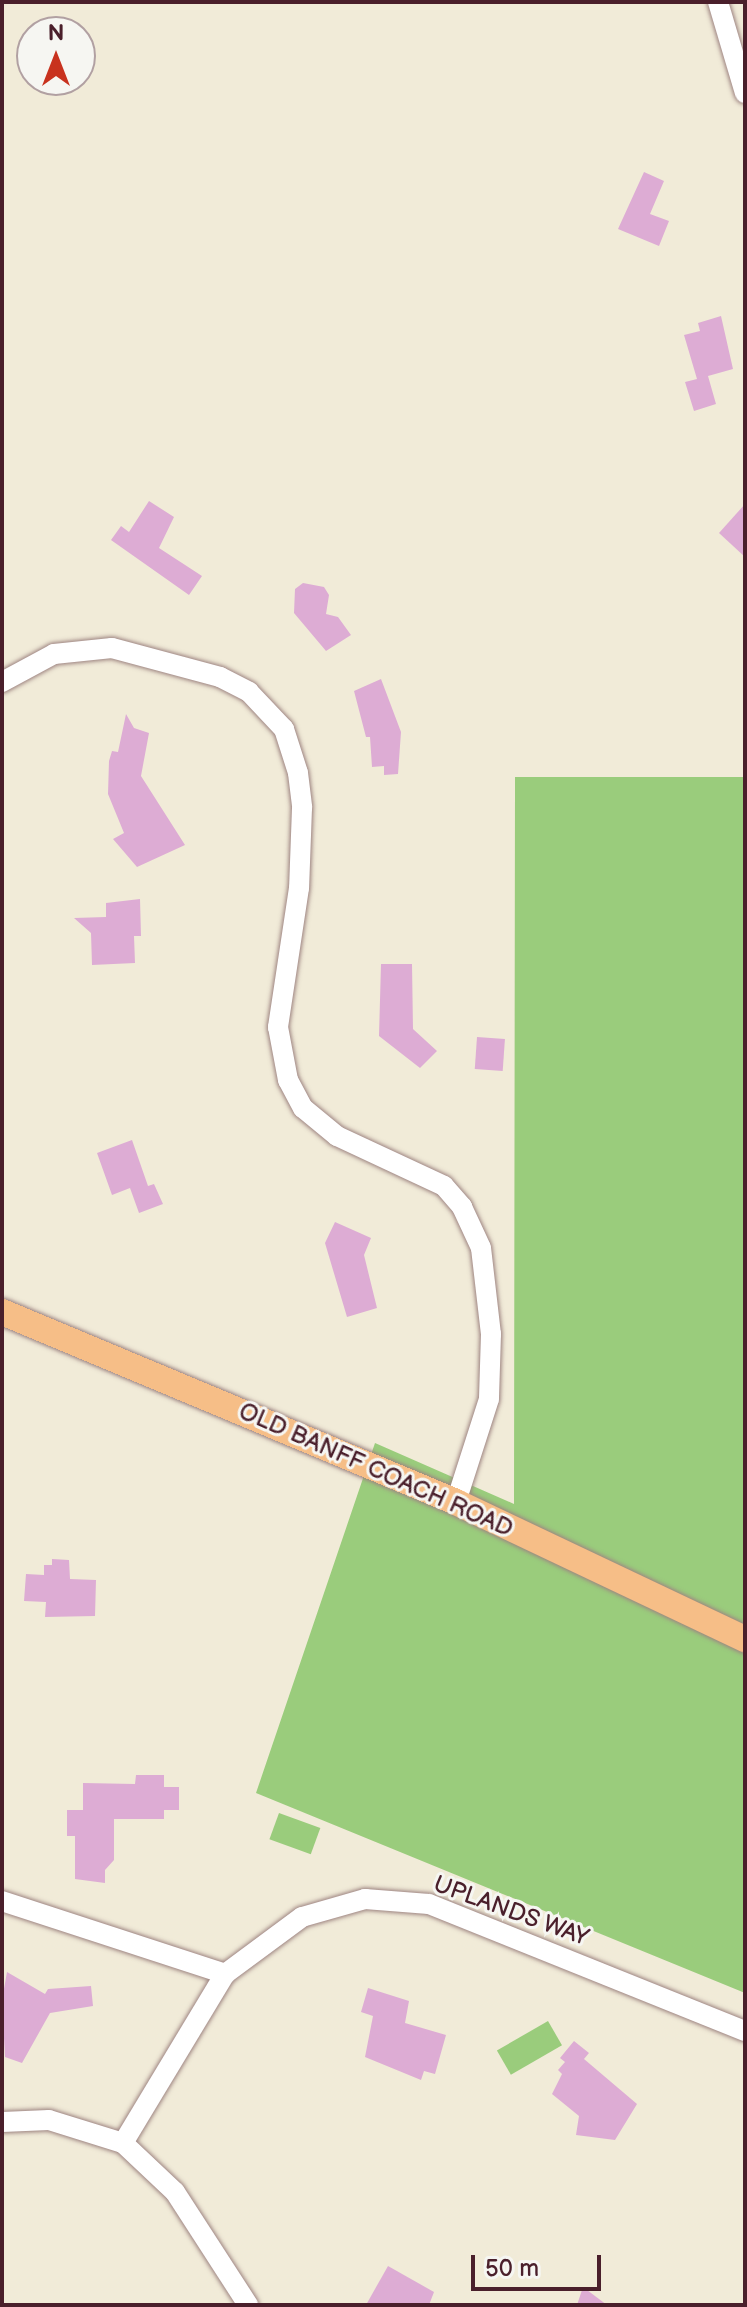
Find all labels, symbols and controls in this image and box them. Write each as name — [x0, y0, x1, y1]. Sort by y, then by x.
north arrow — [16, 16, 96, 96]
text: N — [48, 20, 64, 47]
street label: OLD BANFF COACH ROAD — [235, 1396, 517, 1544]
street label: UPLANDS WAY — [429, 1869, 593, 1953]
scale bar — [475, 2239, 605, 2289]
text: 50 m — [485, 2254, 539, 2283]

